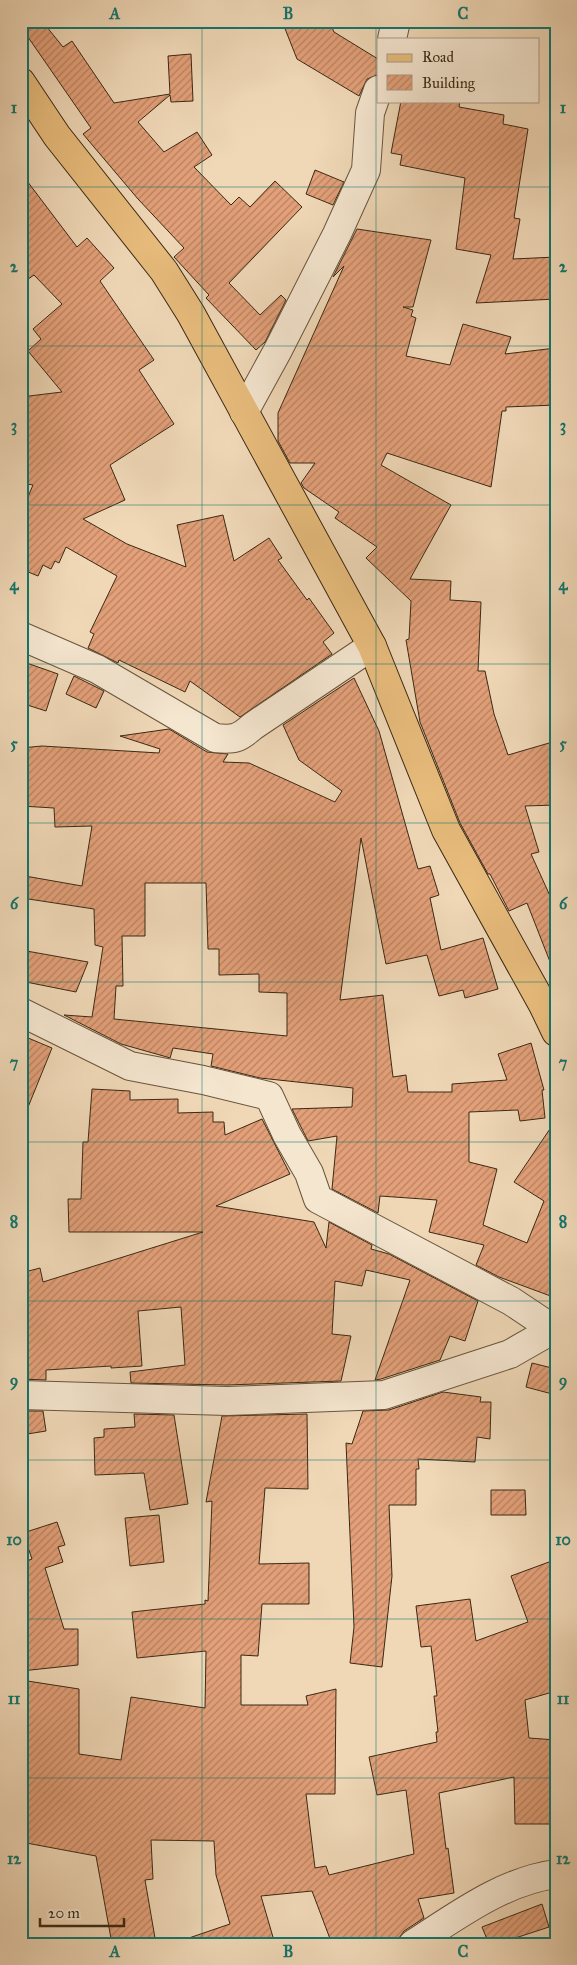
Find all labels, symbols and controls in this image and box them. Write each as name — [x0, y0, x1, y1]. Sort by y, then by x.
text: A — [109, 4, 121, 23]
text: B — [283, 4, 293, 23]
text: C — [458, 4, 469, 23]
legend — [377, 38, 540, 102]
text: Road — [422, 48, 454, 66]
text: Building — [422, 74, 476, 92]
text: 1 — [11, 98, 18, 117]
text: 1 — [560, 98, 567, 117]
text: 2 — [10, 257, 19, 276]
text: 2 — [559, 257, 568, 276]
text: 3 — [11, 416, 17, 436]
text: 3 — [560, 416, 566, 436]
text: 4 — [10, 575, 20, 595]
text: 4 — [559, 575, 569, 595]
text: 5 — [10, 734, 18, 753]
text: 5 — [559, 734, 567, 753]
text: 6 — [10, 894, 19, 913]
text: 6 — [559, 894, 568, 913]
text: 7 — [10, 1053, 19, 1072]
text: 7 — [559, 1053, 568, 1072]
text: 8 — [10, 1212, 18, 1231]
text: 8 — [559, 1212, 567, 1231]
text: 9 — [10, 1371, 18, 1391]
text: 9 — [559, 1371, 567, 1391]
text: 10 — [6, 1530, 22, 1549]
text: 10 — [555, 1530, 571, 1549]
text: 11 — [8, 1689, 21, 1708]
text: 11 — [557, 1689, 570, 1708]
text: 12 — [7, 1849, 22, 1868]
text: 12 — [556, 1849, 571, 1868]
scale bar — [40, 1895, 124, 1927]
text: 20 m — [48, 1904, 80, 1922]
text: A — [109, 1942, 121, 1961]
text: B — [283, 1942, 293, 1961]
text: C — [458, 1942, 469, 1961]

